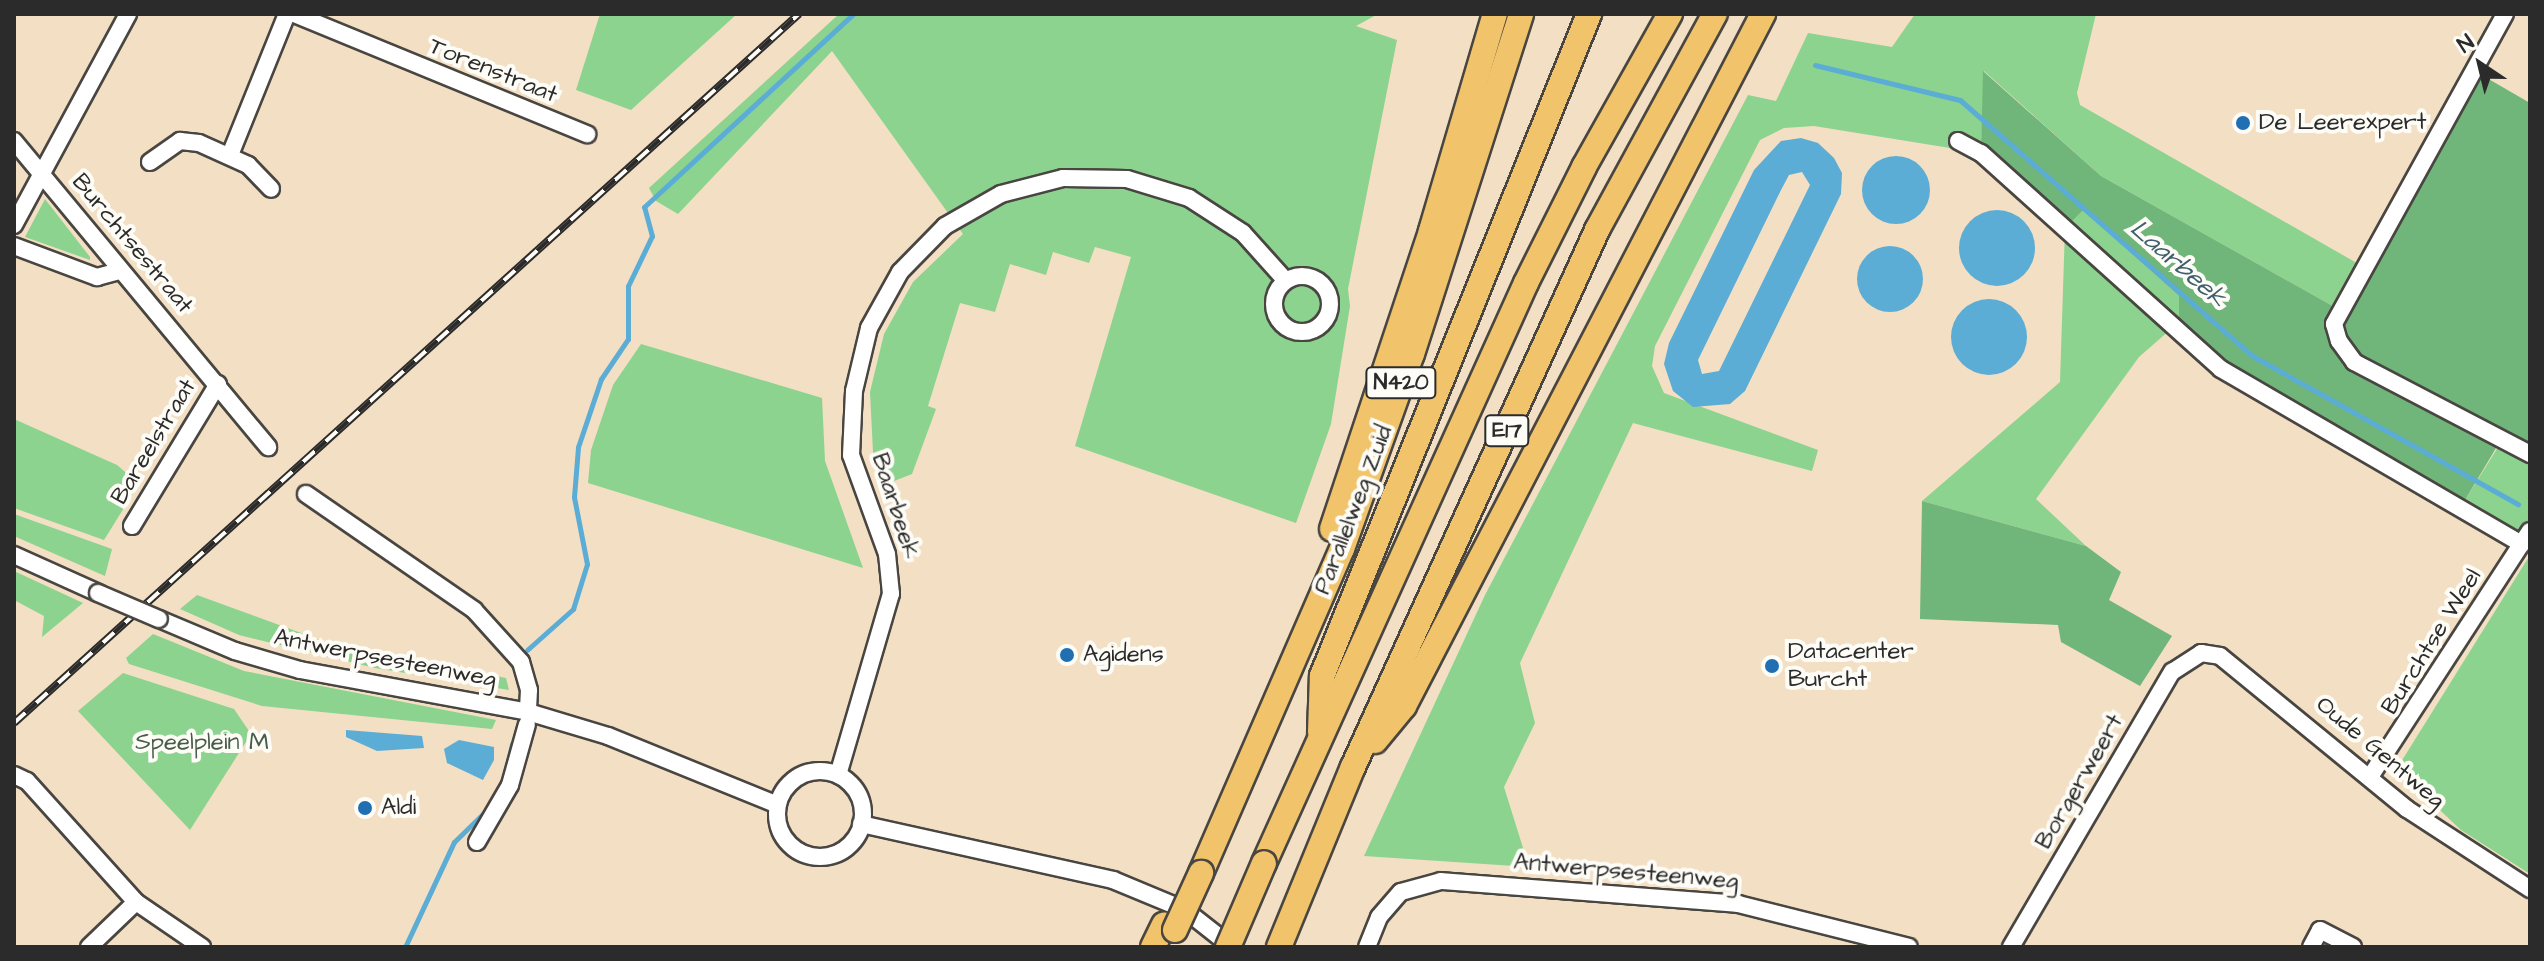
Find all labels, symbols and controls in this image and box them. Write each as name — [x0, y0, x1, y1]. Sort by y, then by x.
north arrow — [2440, 24, 2520, 104]
text: N — [2451, 27, 2480, 61]
street label: Torenstraat — [425, 32, 561, 110]
place label: De Leerexpert — [2259, 109, 2427, 137]
marker: De Leerexpert — [2234, 114, 2252, 132]
street label: Burchtsestraat — [65, 168, 199, 320]
water label: Laarbeek — [2123, 214, 2233, 314]
road number: N420 — [1365, 365, 1437, 401]
street label: Bareelstraat — [105, 374, 203, 510]
road number: E17 — [1483, 413, 1531, 449]
street label: Parallelweg Zuid — [1309, 421, 1399, 599]
street label: Baarbeek — [864, 450, 926, 562]
street label: Burchtse Weel — [2376, 564, 2488, 720]
street label: Antwerpsesteenweg — [272, 623, 498, 695]
place label: Datacenter Burcht — [1788, 638, 1914, 694]
place label: Agidens — [1083, 641, 1164, 669]
marker: Agidens — [1058, 646, 1076, 664]
marker: Datacenter Burcht — [1763, 657, 1781, 675]
street label: Oude Gentweg — [2310, 691, 2450, 815]
street label: Borgerweert — [2030, 710, 2130, 854]
park label: Speelplein M — [135, 729, 269, 757]
place label: Aldi — [381, 794, 416, 822]
marker: Aldi — [356, 799, 374, 817]
street label: Antwerpsesteenweg — [1512, 848, 1740, 896]

